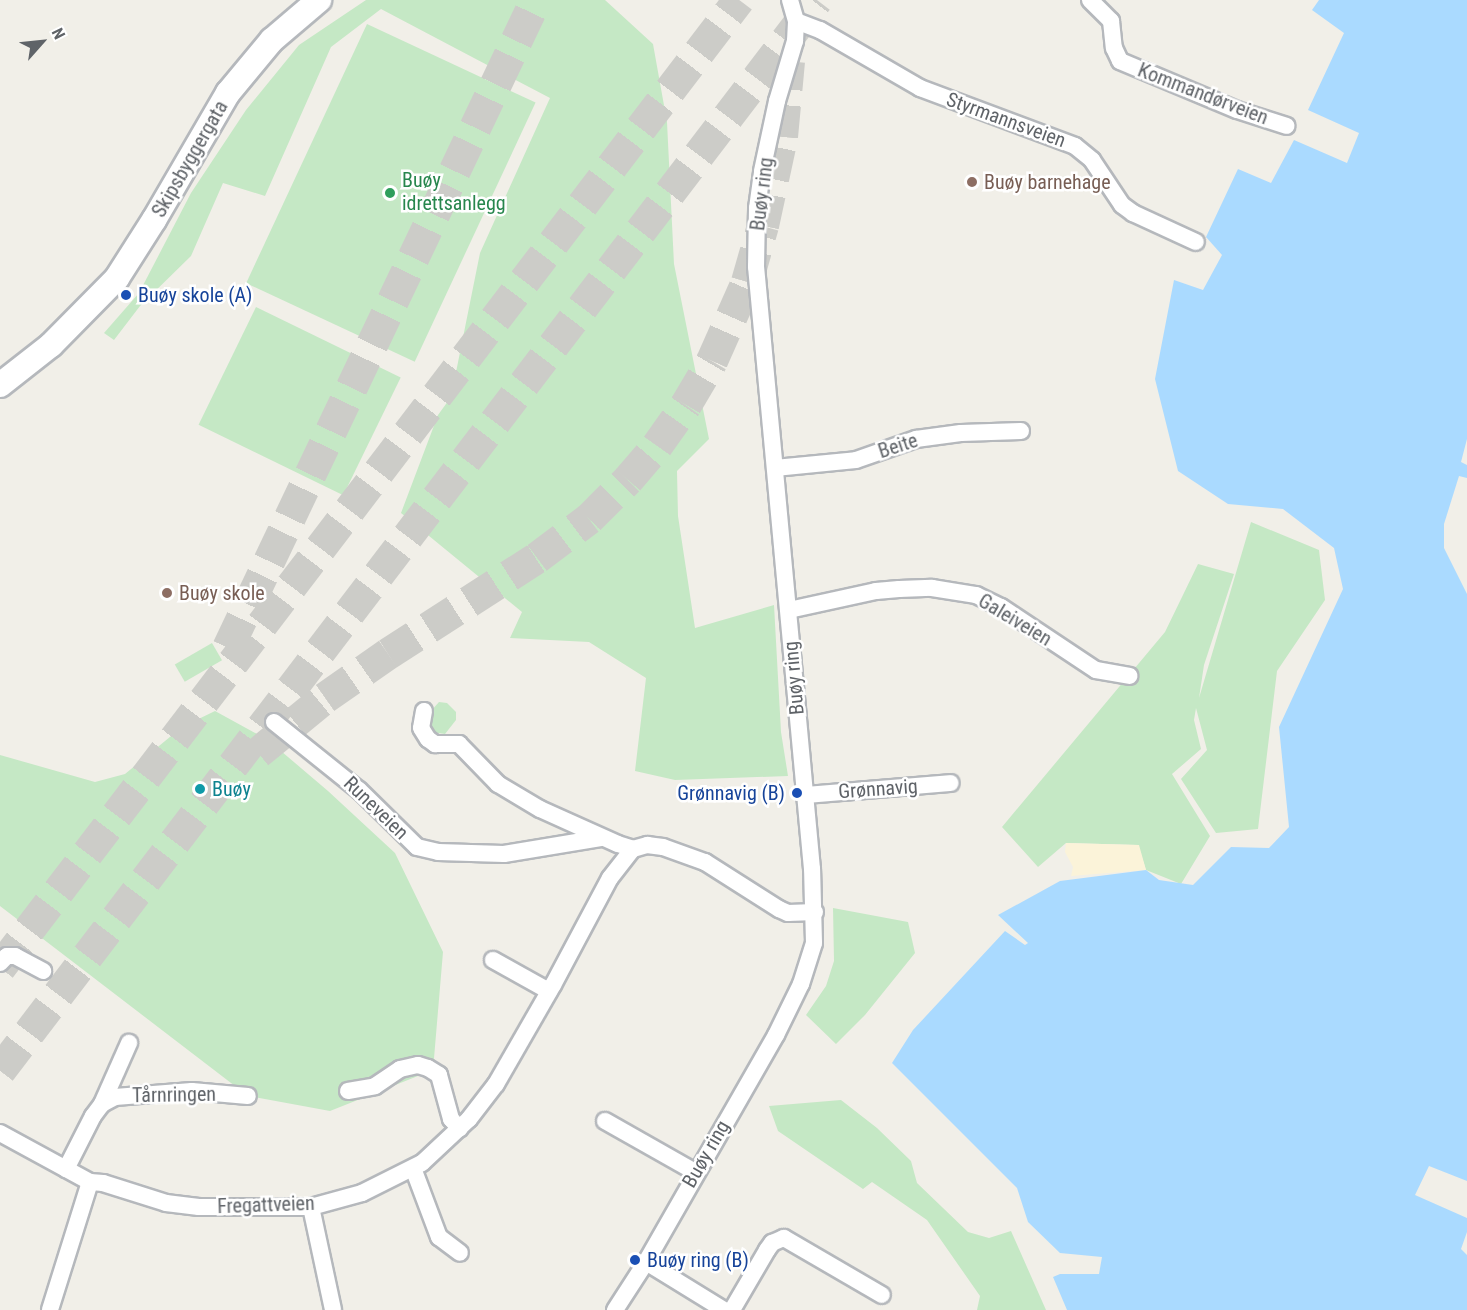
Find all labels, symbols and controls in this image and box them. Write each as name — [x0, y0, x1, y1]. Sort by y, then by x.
north arrow — [12, 12, 72, 72]
text: N — [48, 25, 69, 42]
street label: Kommandørveien — [1134, 58, 1272, 130]
street label: Styrmannsveien — [943, 87, 1069, 153]
street label: Skipsbyggergata — [147, 96, 233, 222]
street label: Buøy ring — [746, 156, 778, 232]
place label: Buøy idrettsanlegg — [402, 169, 506, 216]
place label: Buøy barnehage — [984, 170, 1111, 194]
marker: Buøy barnehage — [965, 175, 979, 189]
marker: Buøy idrettsanlegg — [383, 186, 397, 200]
place label: Buøy skole (A) — [138, 283, 252, 307]
marker: Buøy skole (A) — [119, 288, 133, 302]
street label: Beite — [875, 428, 921, 464]
place label: Buøy skole — [179, 581, 265, 605]
marker: Buøy skole — [160, 586, 174, 600]
street label: Galeiveien — [974, 589, 1056, 651]
street label: Buøy ring — [779, 640, 809, 716]
street label: Runeveien — [339, 771, 413, 845]
street label: Grønnavig — [837, 774, 919, 804]
place label: Buøy — [212, 777, 251, 801]
place label: Grønnavig (B) — [677, 781, 785, 805]
marker: Buøy — [193, 782, 207, 796]
marker: Grønnavig (B) — [790, 786, 804, 800]
street label: Tårnringen — [132, 1082, 216, 1108]
street label: Buøy ring — [677, 1116, 735, 1192]
street label: Fregattveien — [217, 1191, 315, 1219]
place label: Buøy ring (B) — [647, 1248, 749, 1272]
marker: Buøy ring (B) — [628, 1253, 642, 1267]

